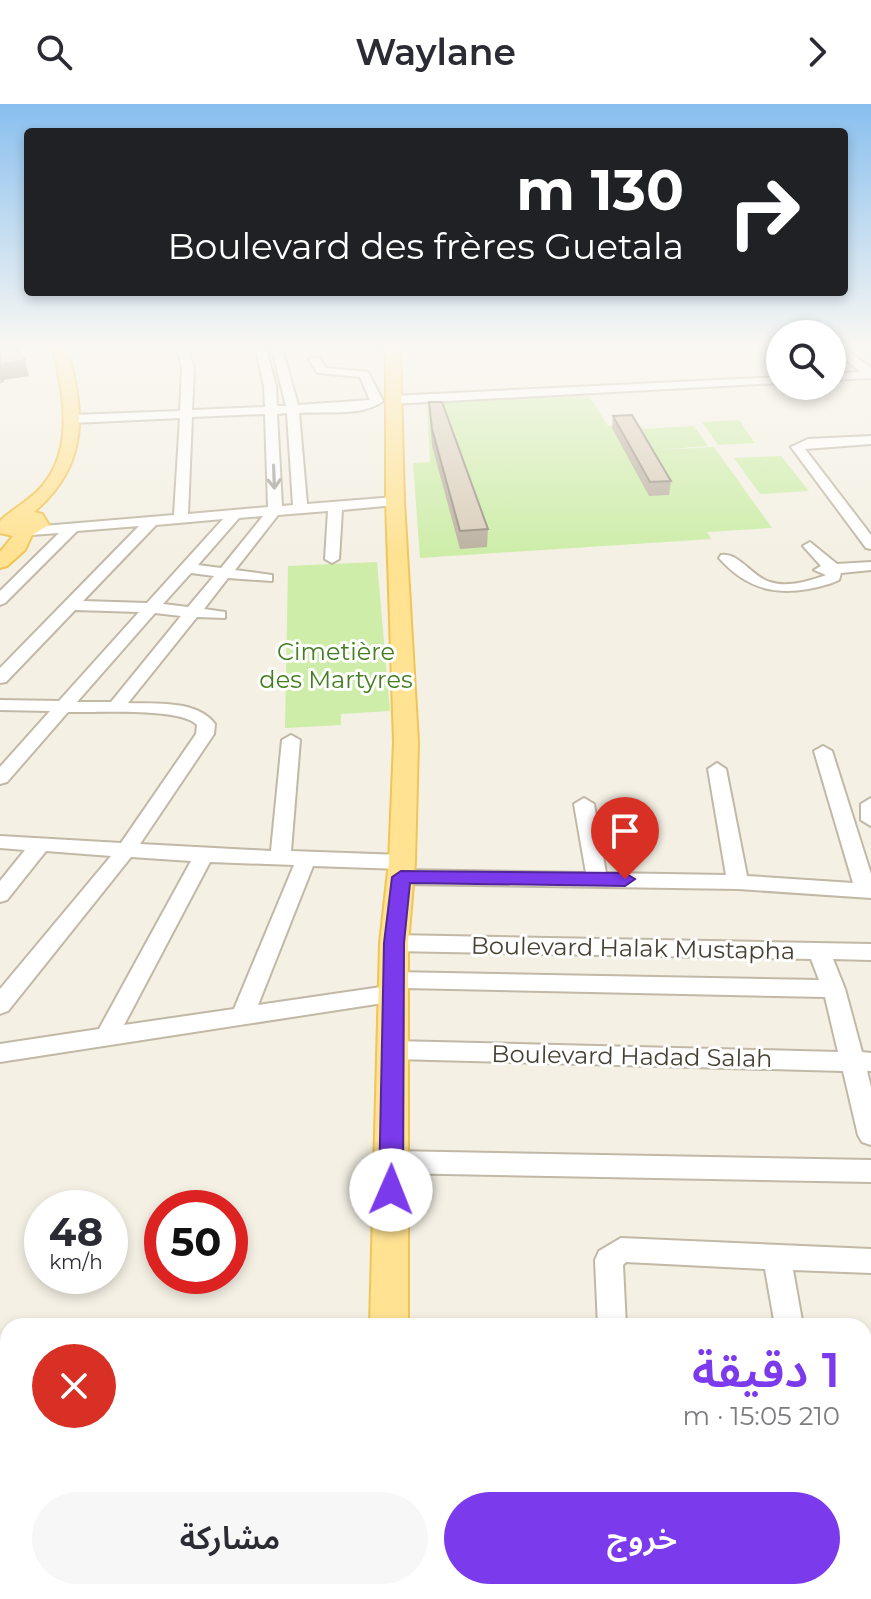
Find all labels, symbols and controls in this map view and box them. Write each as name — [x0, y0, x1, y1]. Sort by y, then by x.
icon: search — [32, 30, 76, 74]
text: Waylane — [355, 30, 516, 74]
icon: forward — [795, 30, 839, 74]
text: 130 m — [516, 156, 684, 224]
icon: right — [712, 160, 816, 264]
text: Boulevard des frères Guetala — [168, 224, 684, 268]
map controls — [766, 320, 846, 400]
button: search — [766, 320, 846, 400]
one-way arrow — [267, 463, 282, 490]
park label: Cimetière des Martyres — [259, 637, 413, 694]
pin — [591, 797, 659, 879]
icon: arrive — [603, 809, 647, 853]
street label: Boulevard Halak Mustapha — [471, 931, 795, 965]
street label: Boulevard Hadad Salah — [491, 1039, 773, 1073]
position arrow — [349, 1148, 433, 1232]
speed limit sign: 50 — [144, 1190, 248, 1294]
text: 48 — [49, 1207, 103, 1256]
text: km/h — [49, 1250, 103, 1274]
text: 1 دقيقة — [692, 1341, 840, 1399]
button: close — [32, 1344, 116, 1428]
text: 210 m · 15:05 — [683, 1400, 840, 1432]
button: مشاركة — [32, 1492, 428, 1584]
button: خروج — [444, 1492, 840, 1584]

